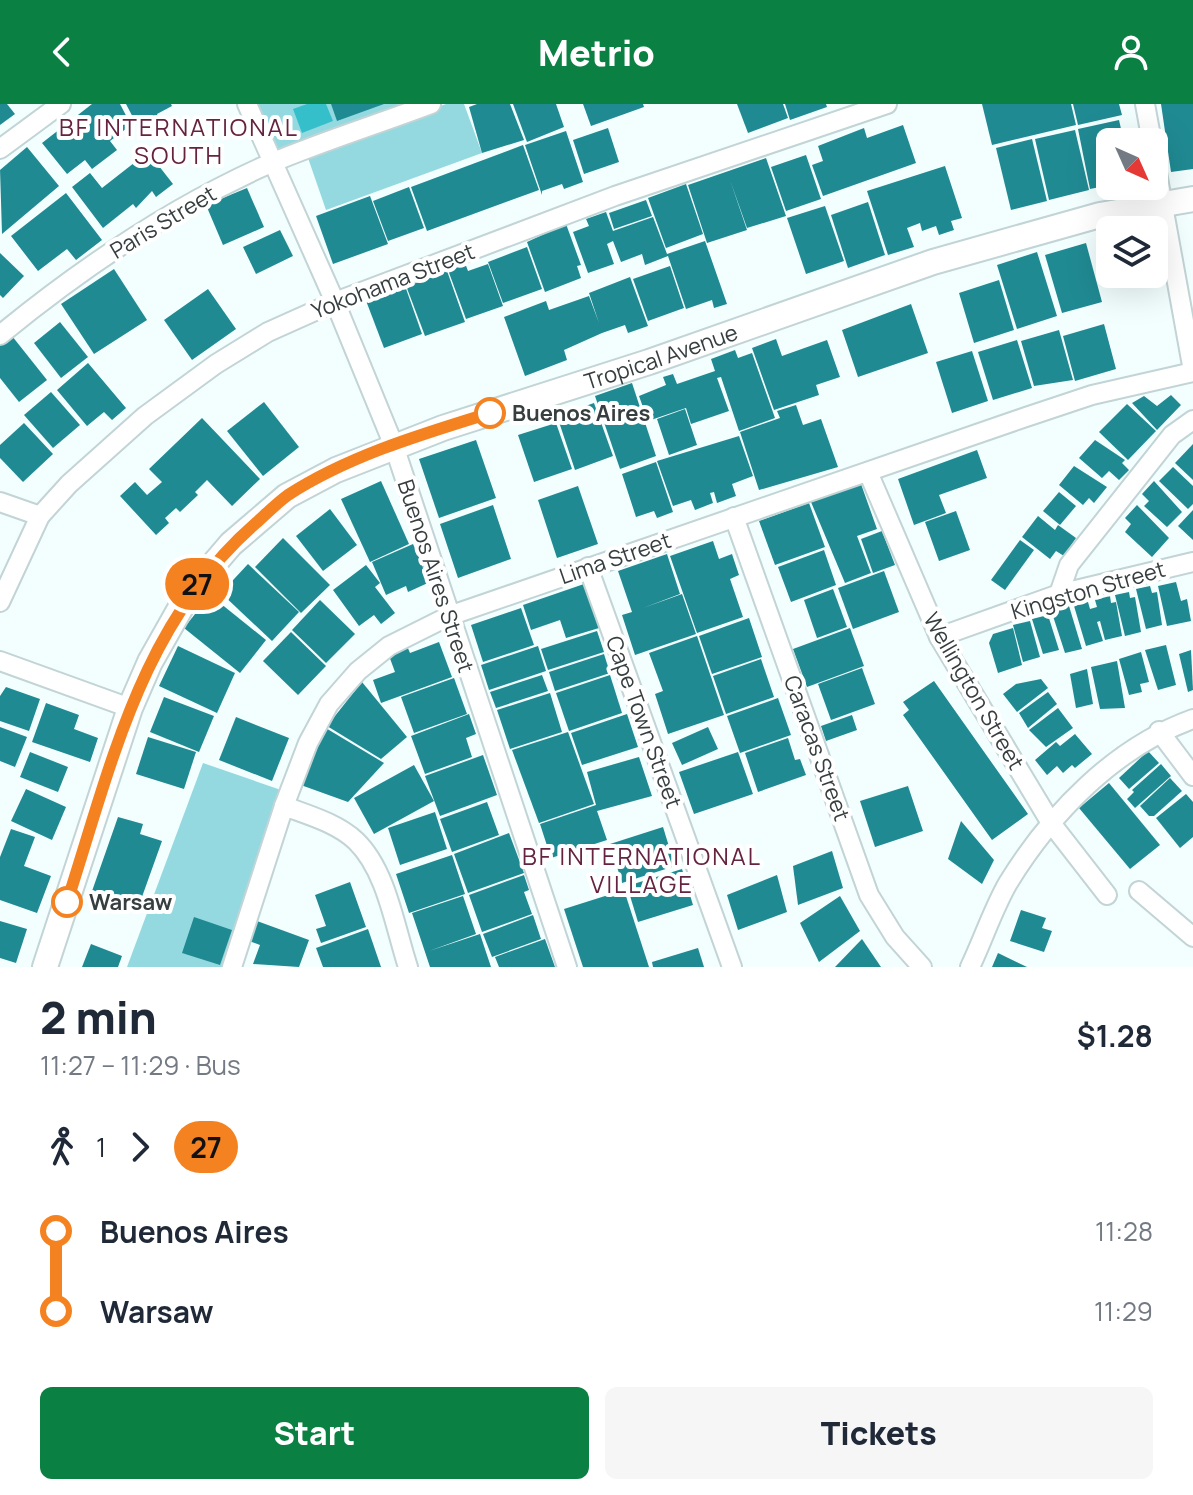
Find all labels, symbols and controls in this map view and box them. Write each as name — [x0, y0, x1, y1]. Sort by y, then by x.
text: Metrio — [538, 28, 655, 77]
icon: back — [40, 30, 84, 74]
icon: person — [1109, 30, 1153, 74]
district label: BF INTERNATIONAL SOUTH — [59, 110, 299, 171]
north arrow — [1096, 128, 1168, 200]
map controls — [1096, 128, 1168, 288]
street label: Paris Street — [104, 179, 222, 265]
button: layers — [1096, 216, 1168, 288]
street label: Yokohama Street — [307, 236, 479, 326]
street label: Tropical Avenue — [580, 317, 742, 397]
marker: Buenos Aires — [475, 398, 505, 428]
place label: Buenos Aires — [512, 398, 650, 428]
street label: Buenos Aires Street — [391, 476, 481, 676]
street label: Lima Street — [555, 525, 675, 591]
street label: Kingston Street — [1007, 554, 1169, 626]
line badge: 27 — [161, 558, 233, 610]
text: 27 — [181, 565, 213, 603]
street label: Wellington Street — [917, 607, 1031, 775]
street label: Cape Town Street — [599, 632, 689, 812]
street label: Caracas Street — [777, 671, 857, 825]
district label: BF INTERNATIONAL VILLAGE — [522, 839, 762, 900]
marker: Warsaw — [52, 887, 82, 917]
place label: Warsaw — [89, 887, 173, 917]
text: 2 min — [40, 987, 157, 1047]
text: $1.28 — [1077, 1015, 1153, 1056]
text: 11:27 – 11:29 · Bus — [40, 1047, 241, 1083]
icon: walk — [40, 1125, 84, 1169]
icon: forward — [118, 1125, 162, 1169]
text: 27 — [190, 1128, 222, 1166]
text: 1 — [96, 1129, 106, 1165]
text: Buenos Aires — [100, 1211, 289, 1252]
text: 11:28 — [1095, 1213, 1153, 1249]
text: Warsaw — [100, 1291, 214, 1332]
text: 11:29 — [1094, 1293, 1153, 1329]
button: Start — [40, 1387, 589, 1479]
button: Tickets — [605, 1387, 1153, 1479]

